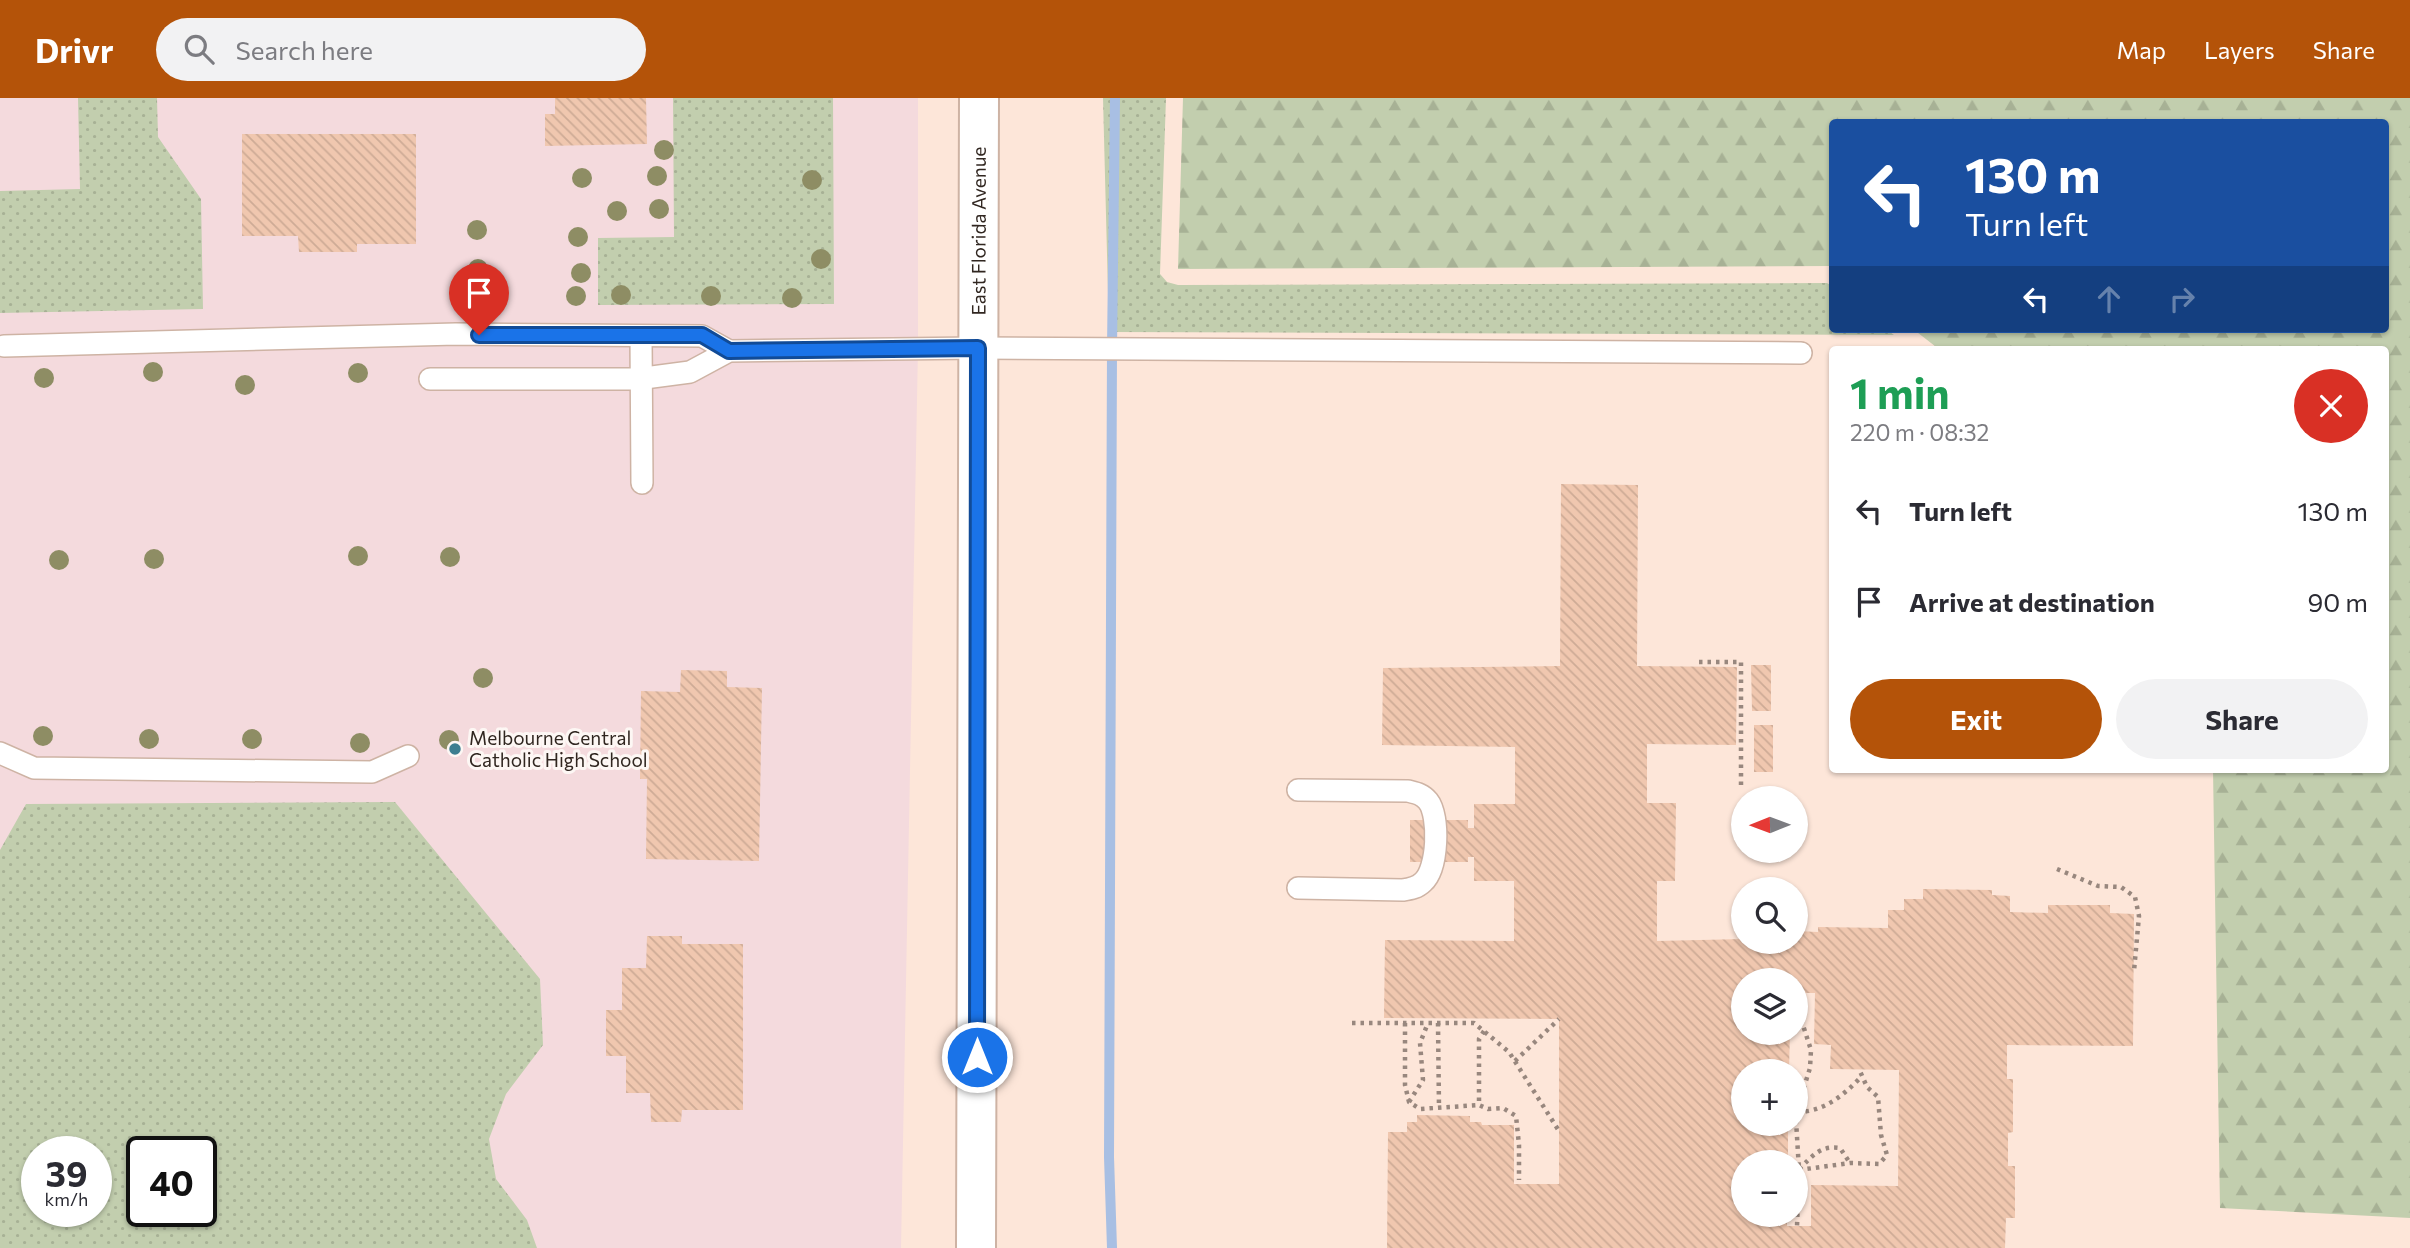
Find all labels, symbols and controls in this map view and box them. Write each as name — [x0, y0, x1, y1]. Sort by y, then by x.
search box — [156, 18, 646, 81]
text: Drivr — [35, 29, 114, 70]
icon: search — [180, 30, 218, 68]
text: Search here — [236, 34, 373, 65]
text: Map — [2117, 35, 2166, 64]
text: Layers — [2204, 35, 2275, 64]
text: Share — [2313, 35, 2375, 64]
text: 130 m — [1965, 143, 2100, 203]
street label: East Florida Avenue — [966, 147, 990, 315]
icon: left — [1850, 147, 1941, 238]
text: Turn left — [1965, 203, 2089, 243]
pin — [449, 263, 509, 335]
icon: arrive — [460, 274, 498, 312]
icon: left — [2017, 280, 2055, 318]
icon: ahead — [2090, 280, 2128, 318]
icon: right — [2163, 280, 2201, 318]
text: 1 min — [1850, 366, 1950, 418]
button: close — [2294, 369, 2368, 443]
text: 220 m · 08:32 — [1850, 418, 1989, 446]
icon: left — [1850, 492, 1888, 530]
text: Turn left — [1909, 495, 2012, 526]
text: 130 m — [2297, 495, 2368, 526]
icon: arrive — [1850, 583, 1888, 621]
text: Arrive at destination — [1909, 586, 2155, 617]
text: 90 m — [2308, 586, 2368, 617]
button: Exit — [1850, 679, 2102, 759]
button: Share — [2116, 679, 2368, 759]
place label: Melbourne Central Catholic High School — [469, 726, 648, 771]
marker: Melbourne Central Catholic High School — [447, 741, 463, 757]
north arrow — [1731, 786, 1808, 863]
map controls — [1731, 786, 1808, 1227]
button: search — [1731, 877, 1808, 954]
button: layers — [1731, 968, 1808, 1045]
position arrow — [940, 1020, 1014, 1094]
button: + — [1731, 1059, 1808, 1136]
speed limit sign: 40 — [126, 1136, 217, 1227]
button: − — [1731, 1150, 1808, 1227]
text: 39 — [46, 1151, 87, 1194]
text: km/h — [45, 1188, 88, 1210]

